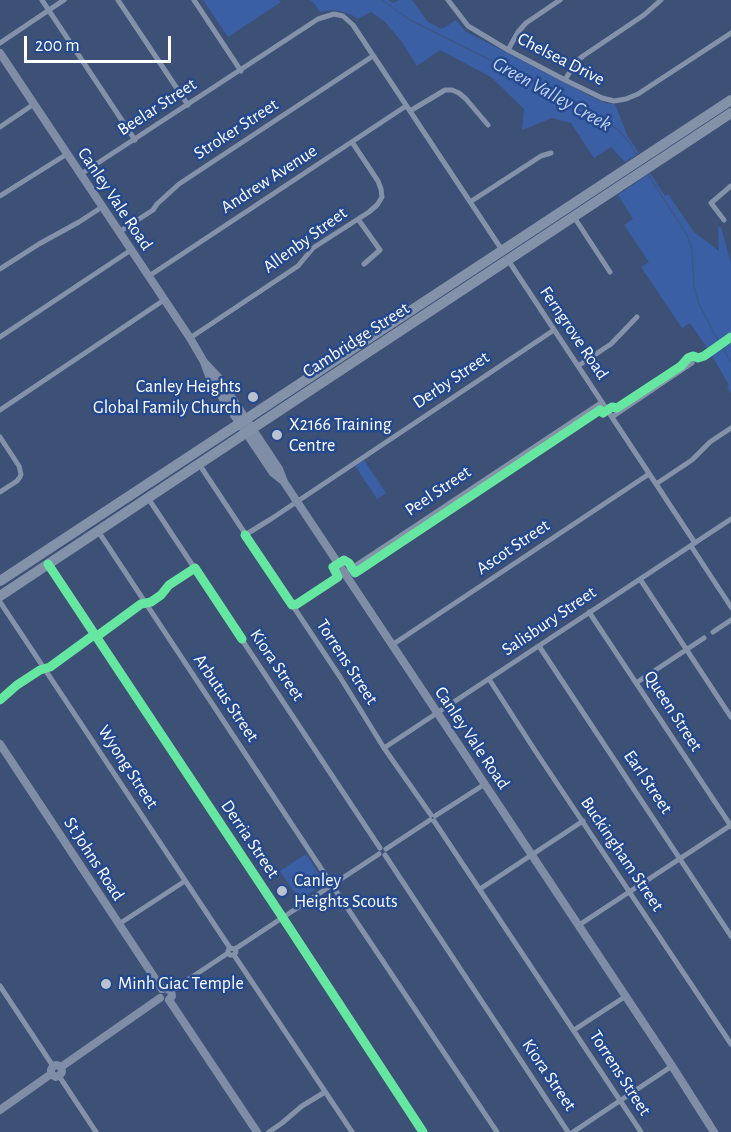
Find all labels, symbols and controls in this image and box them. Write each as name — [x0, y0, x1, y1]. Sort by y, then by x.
scale bar — [27, 24, 174, 62]
street label: Chelsea Drive — [514, 28, 608, 90]
text: 200 m — [35, 37, 80, 55]
water label: Green Valley Creek — [488, 51, 616, 137]
street label: Beelar Street — [113, 73, 201, 141]
street label: Stroker Street — [190, 94, 282, 164]
street label: Andrew Avenue — [217, 140, 321, 218]
street label: Canley Vale Road — [73, 144, 157, 254]
street label: Allenby Street — [259, 202, 351, 278]
street label: Ferngrove Road — [535, 282, 613, 384]
street label: Cambridge Street — [299, 297, 413, 383]
street label: Derby Street — [409, 347, 493, 413]
place label: Canley Heights Global Family Church — [93, 376, 241, 418]
marker: Canley Heights Global Family Church — [246, 390, 260, 404]
place label: X2166 Training Centre — [289, 414, 392, 456]
marker: X2166 Training Centre — [270, 428, 284, 442]
street label: Peel Street — [401, 461, 475, 521]
street label: Ascot Street — [472, 515, 554, 579]
street label: Salisbury Street — [498, 582, 600, 660]
street label: Torrens Street — [311, 615, 383, 709]
street label: Kiora Street — [245, 625, 309, 705]
street label: Arbutus Street — [189, 650, 263, 746]
street label: Queen Street — [639, 667, 707, 755]
street label: Canley Vale Road — [430, 683, 514, 793]
street label: Wyong Street — [93, 721, 163, 813]
street label: Earl Street — [619, 746, 677, 818]
street label: Buckingham Street — [576, 793, 668, 915]
street label: Derria Street — [216, 796, 284, 882]
street label: St Johns Road — [59, 813, 129, 905]
place label: Canley Heights Scouts — [294, 870, 398, 912]
marker: Canley Heights Scouts — [275, 884, 289, 898]
place label: Minh Giac Temple — [118, 973, 244, 995]
marker: Minh Giac Temple — [99, 977, 113, 991]
street label: Torrens Street — [584, 1026, 656, 1120]
street label: Kiora Street — [517, 1035, 581, 1115]

